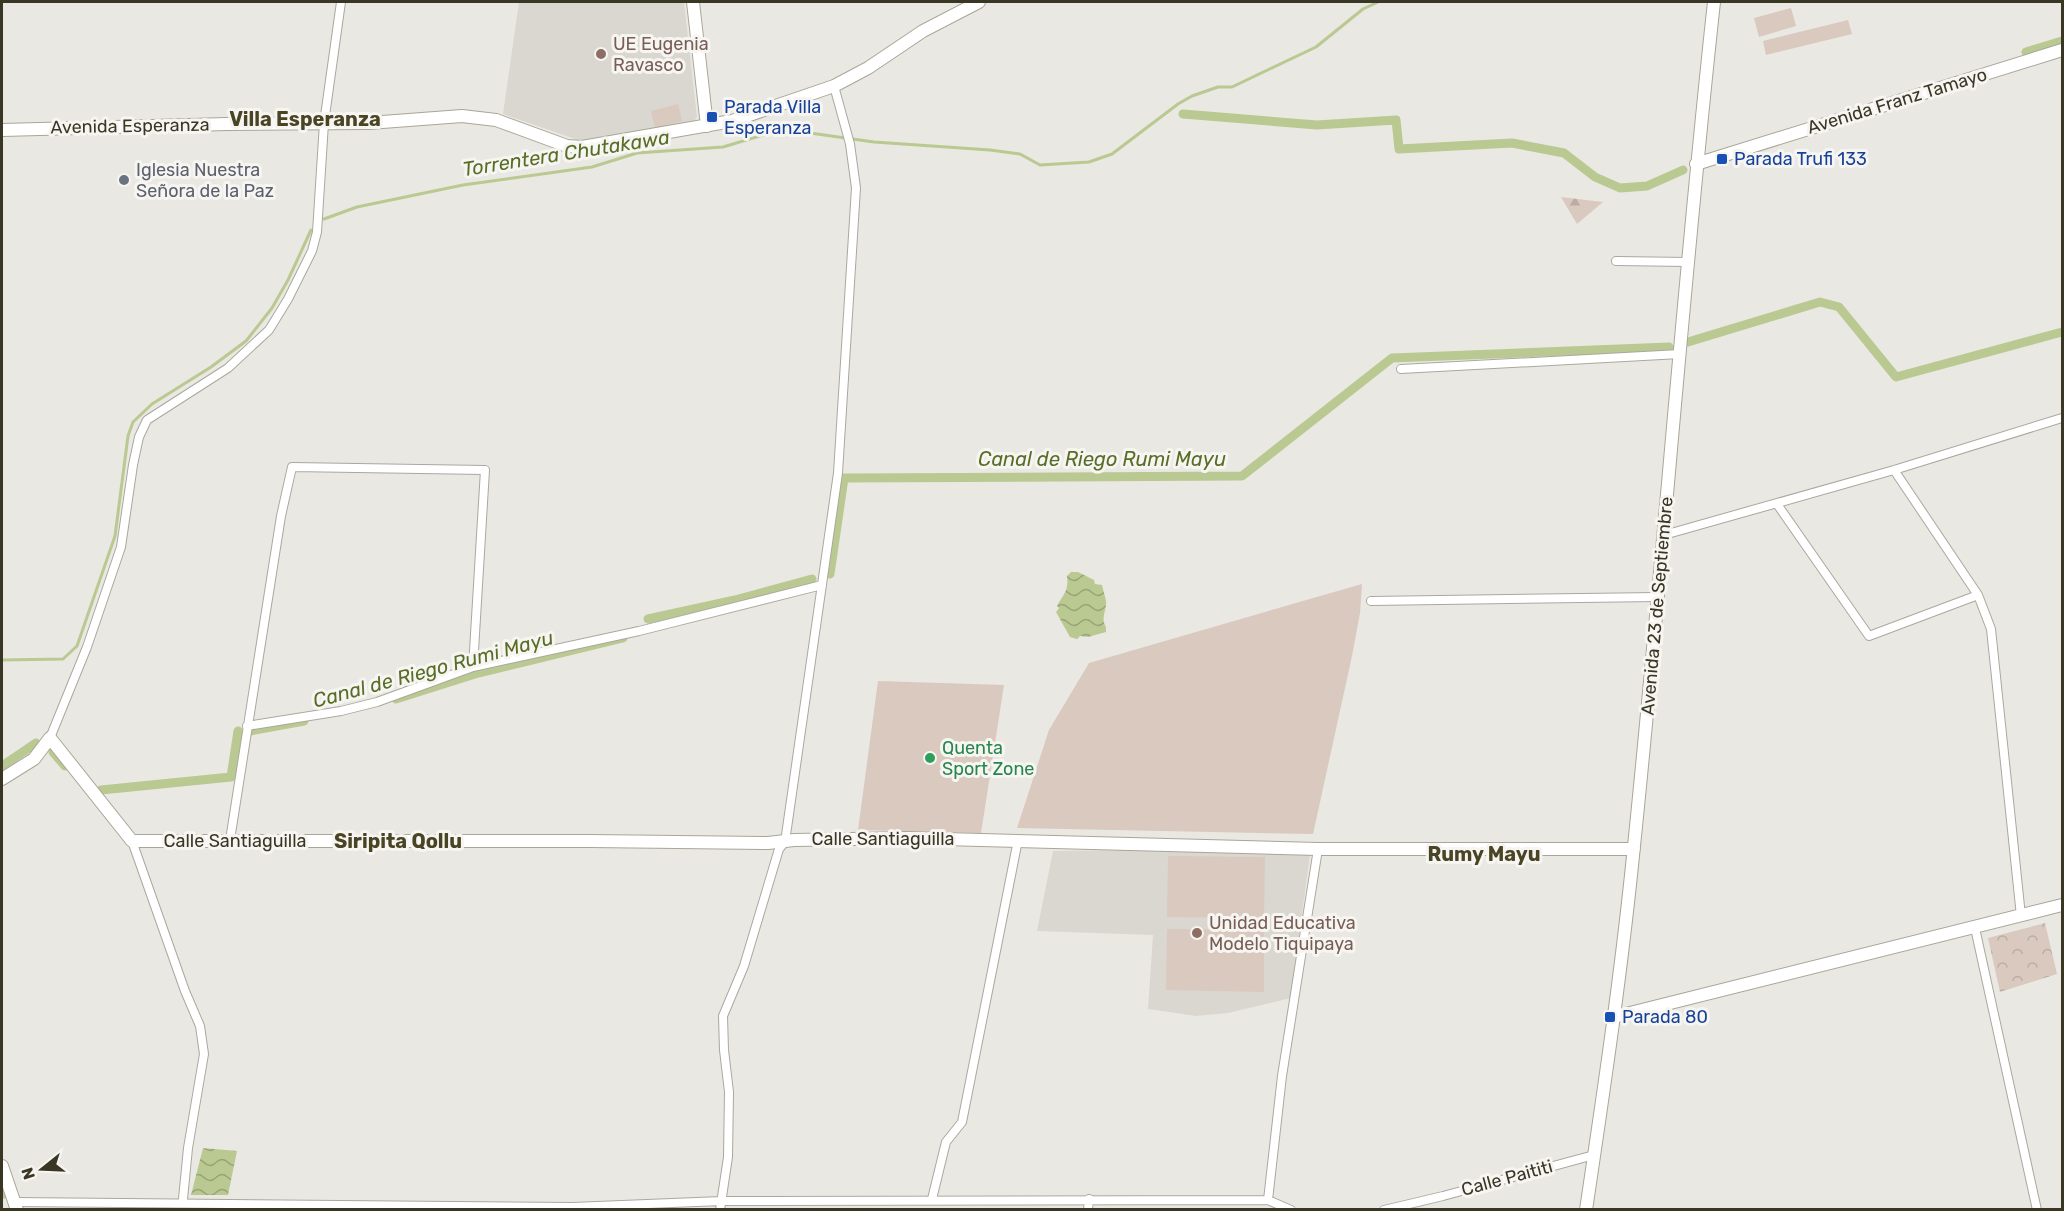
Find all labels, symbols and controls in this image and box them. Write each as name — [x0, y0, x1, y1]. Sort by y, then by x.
place label: UE Eugenia Ravasco — [613, 33, 709, 76]
marker: UE Eugenia Ravasco — [594, 47, 608, 61]
street label: Avenida Franz Tamayo — [1804, 63, 1990, 139]
place label: Parada Villa Esperanza — [724, 96, 821, 139]
district label: Villa Esperanza — [229, 107, 381, 131]
marker: Parada Villa Esperanza — [705, 110, 719, 124]
street label: Avenida Esperanza — [50, 114, 210, 138]
water label: Torrentera Chutakawa — [461, 125, 672, 181]
place label: Parada Trufi 133 — [1734, 148, 1867, 170]
marker: Parada Trufi 133 — [1715, 152, 1729, 166]
place label: Iglesia Nuestra Señora de la Paz — [136, 159, 274, 202]
marker: Iglesia Nuestra Señora de la Paz — [117, 173, 131, 187]
water label: Canal de Riego Rumi Mayu — [978, 447, 1226, 471]
street label: Avenida 23 de Septiembre — [1636, 496, 1678, 716]
water label: Canal de Riego Rumi Mayu — [310, 625, 556, 713]
place label: Quenta Sport Zone — [942, 737, 1034, 780]
marker: Quenta Sport Zone — [923, 751, 937, 765]
street label: Calle Santiaguilla — [811, 828, 955, 850]
district label: Siripita Qollu — [334, 829, 462, 853]
street label: Calle Santiaguilla — [163, 830, 307, 852]
district label: Rumy Mayu — [1427, 842, 1541, 866]
place label: Unidad Educativa Modelo Tiquipaya — [1209, 912, 1356, 955]
marker: Unidad Educativa Modelo Tiquipaya — [1190, 926, 1204, 940]
place label: Parada 80 — [1622, 1006, 1708, 1028]
marker: Parada 80 — [1603, 1010, 1617, 1024]
north arrow — [12, 1139, 72, 1199]
street label: Calle Paititi — [1459, 1155, 1555, 1201]
text: N — [17, 1165, 39, 1182]

